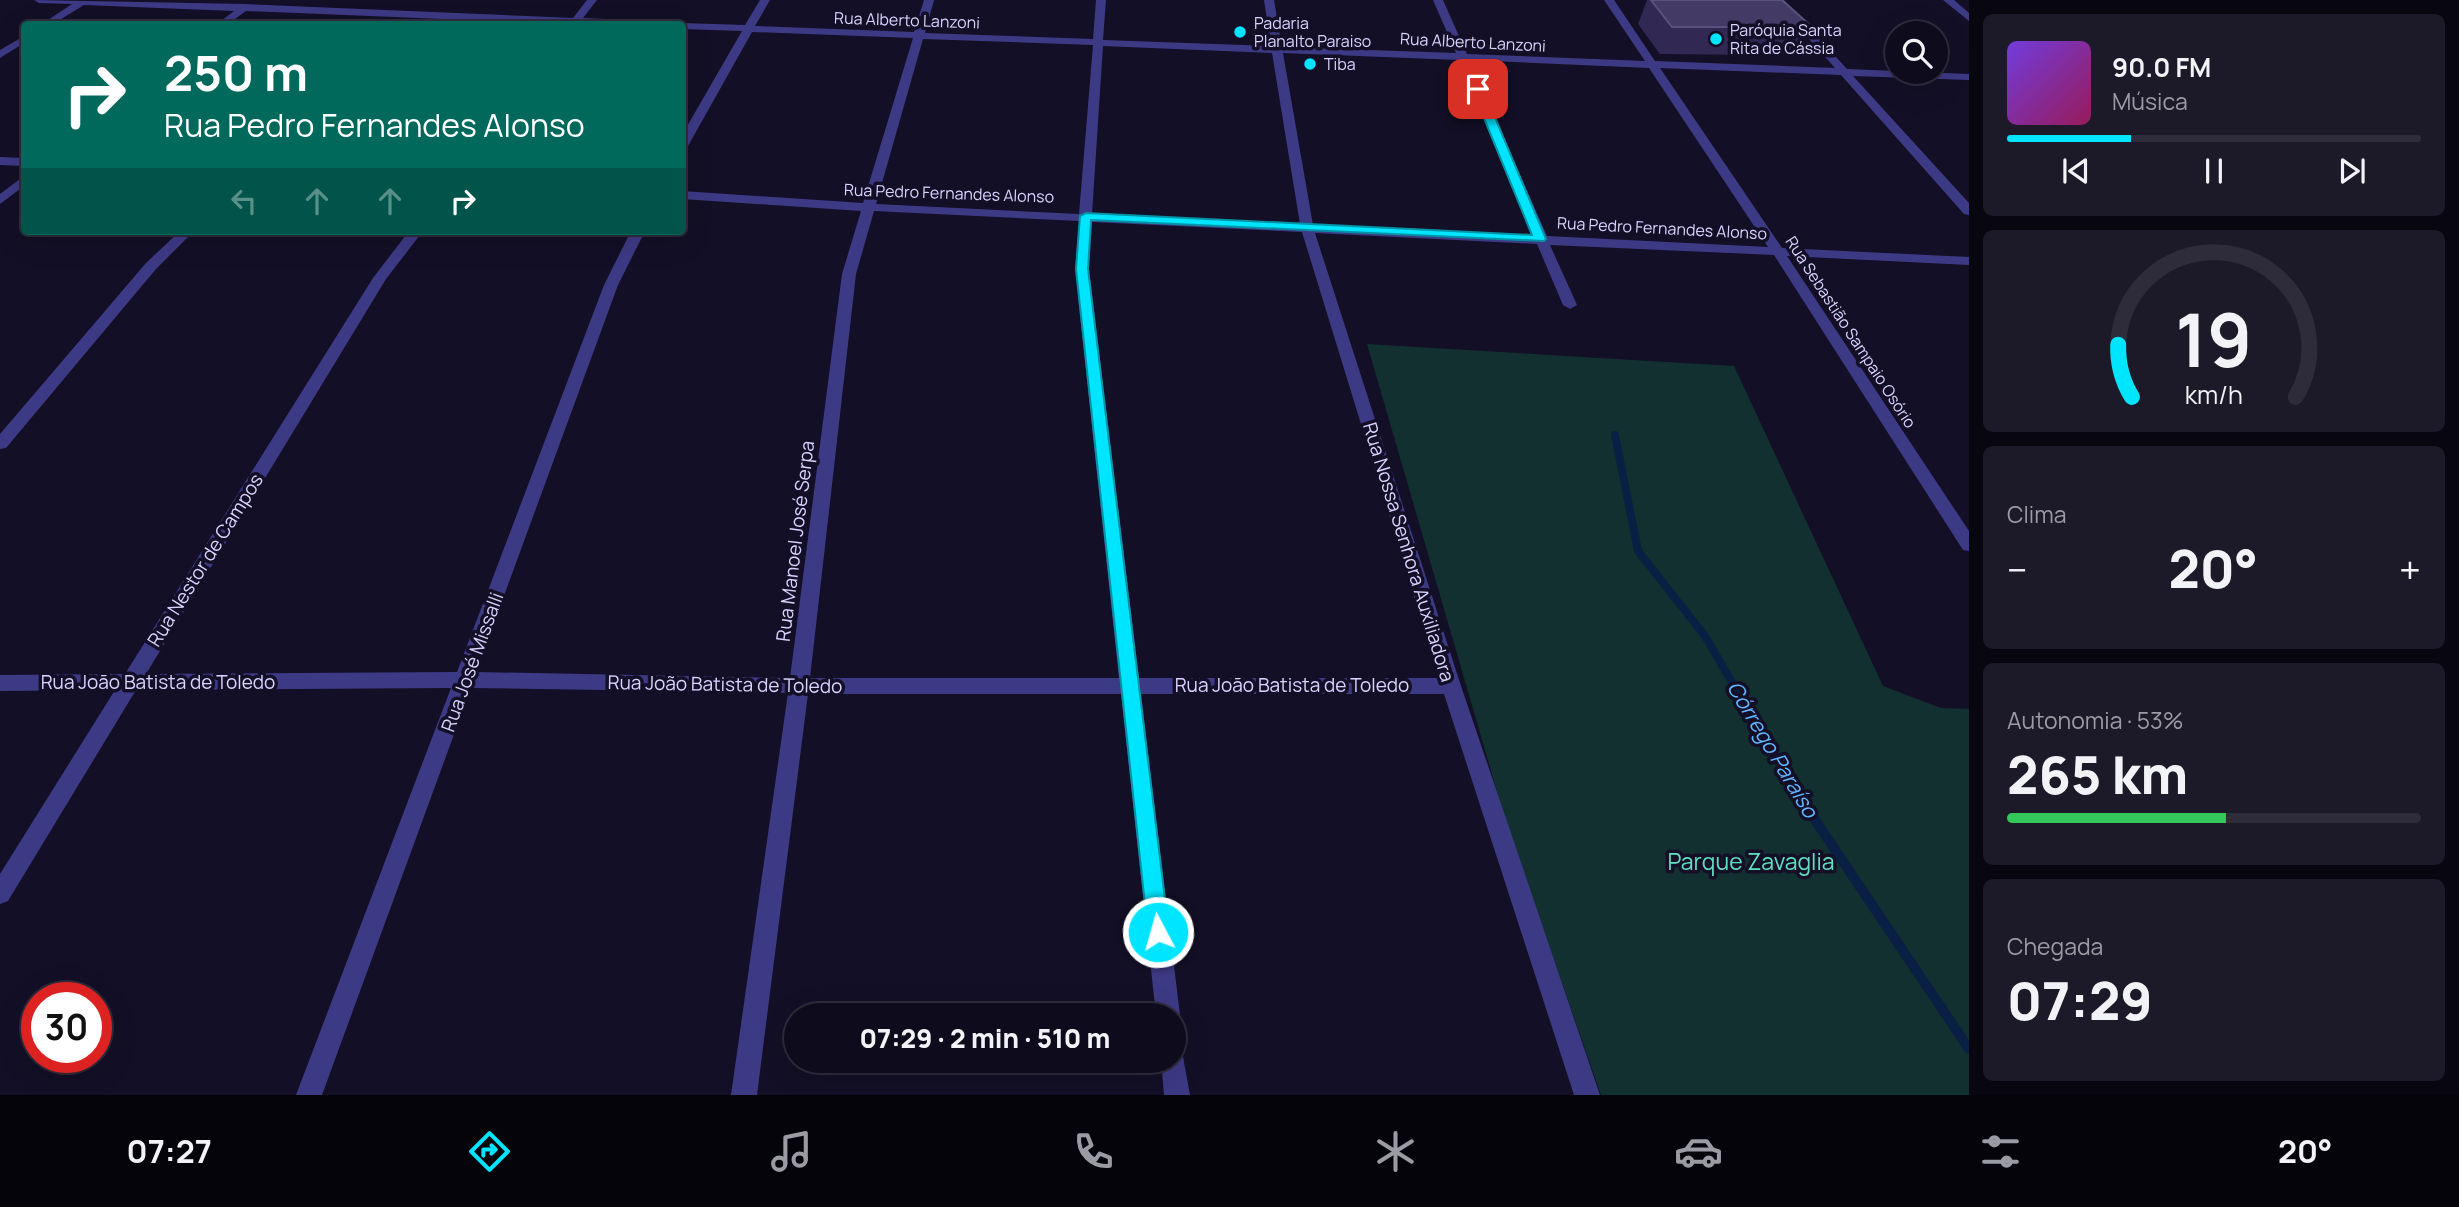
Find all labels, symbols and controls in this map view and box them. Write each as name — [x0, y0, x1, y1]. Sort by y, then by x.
street label: Rua Alberto Lanzoni — [834, 6, 980, 34]
place label: Padaria Planalto Paraiso — [1254, 12, 1371, 52]
place label: Paróquia Santa Rita de Cássia — [1730, 19, 1842, 59]
map controls — [1885, 21, 1948, 84]
button: search — [1885, 21, 1948, 84]
marker: Padaria Planalto Paraiso — [1232, 24, 1248, 40]
street label: Rua Alberto Lanzoni — [1400, 27, 1546, 57]
marker: Paróquia Santa Rita de Cássia — [1708, 31, 1724, 47]
text: 250 m — [164, 39, 308, 106]
icon: right — [49, 49, 140, 140]
text: 90.0 FM — [2112, 49, 2211, 85]
place label: Tiba — [1324, 53, 1356, 75]
marker: Tiba — [1302, 56, 1318, 72]
pin — [1448, 59, 1508, 119]
icon: arrive — [1459, 70, 1497, 108]
text: Música — [2112, 85, 2188, 117]
text: Rua Pedro Fernandes Alonso — [164, 103, 585, 147]
icon: previous — [2057, 152, 2095, 190]
icon: pause — [2195, 152, 2233, 190]
icon: next — [2333, 152, 2371, 190]
street label: Rua Pedro Fernandes Alonso — [844, 178, 1054, 208]
icon: left — [225, 182, 263, 220]
icon: ahead — [298, 182, 336, 220]
icon: ahead — [371, 182, 409, 220]
icon: right — [444, 182, 482, 220]
street label: Rua Pedro Fernandes Alonso — [1556, 212, 1768, 244]
street label: Rua Sebastião Sampaio Osório — [1781, 232, 1921, 432]
text: 19 — [2175, 290, 2253, 390]
text: km/h — [2185, 377, 2243, 412]
street label: Rua Nossa Senhora Auxiliadora — [1357, 419, 1461, 685]
street label: Rua Manoel José Serpa — [770, 439, 820, 643]
street label: Rua Nestor de Campos — [141, 468, 269, 652]
text: Clima — [2007, 498, 2066, 530]
text: 20° — [2168, 533, 2258, 604]
text: − — [2007, 543, 2028, 595]
text: + — [2399, 543, 2421, 595]
street label: Rua José Missalli — [435, 589, 509, 735]
street label: Rua João Batista de Toledo — [41, 669, 275, 695]
street label: Rua João Batista de Toledo — [607, 669, 843, 699]
street label: Rua João Batista de Toledo — [1175, 672, 1409, 698]
water label: Córrego Paraíso — [1721, 675, 1826, 824]
text: Autonomia · 53% — [2007, 704, 2184, 736]
text: 265 km — [2007, 739, 2188, 810]
park label: Parque Zavaglia — [1667, 845, 1835, 877]
position arrow — [1121, 895, 1195, 969]
text: Chegada — [2007, 930, 2103, 962]
text: 07:29 — [2007, 965, 2153, 1036]
speed limit sign: 30 — [21, 982, 112, 1073]
text: 07:29 · 2 min · 510 m — [860, 1020, 1110, 1056]
icon: directions — [465, 1127, 514, 1176]
icon: music — [767, 1127, 816, 1176]
icon: phone — [1069, 1127, 1118, 1176]
icon: climate — [1371, 1127, 1420, 1176]
icon: car — [1674, 1127, 1723, 1176]
icon: filters — [1976, 1127, 2025, 1176]
text: 07:27 — [127, 1129, 212, 1173]
text: 20° — [2278, 1129, 2332, 1173]

